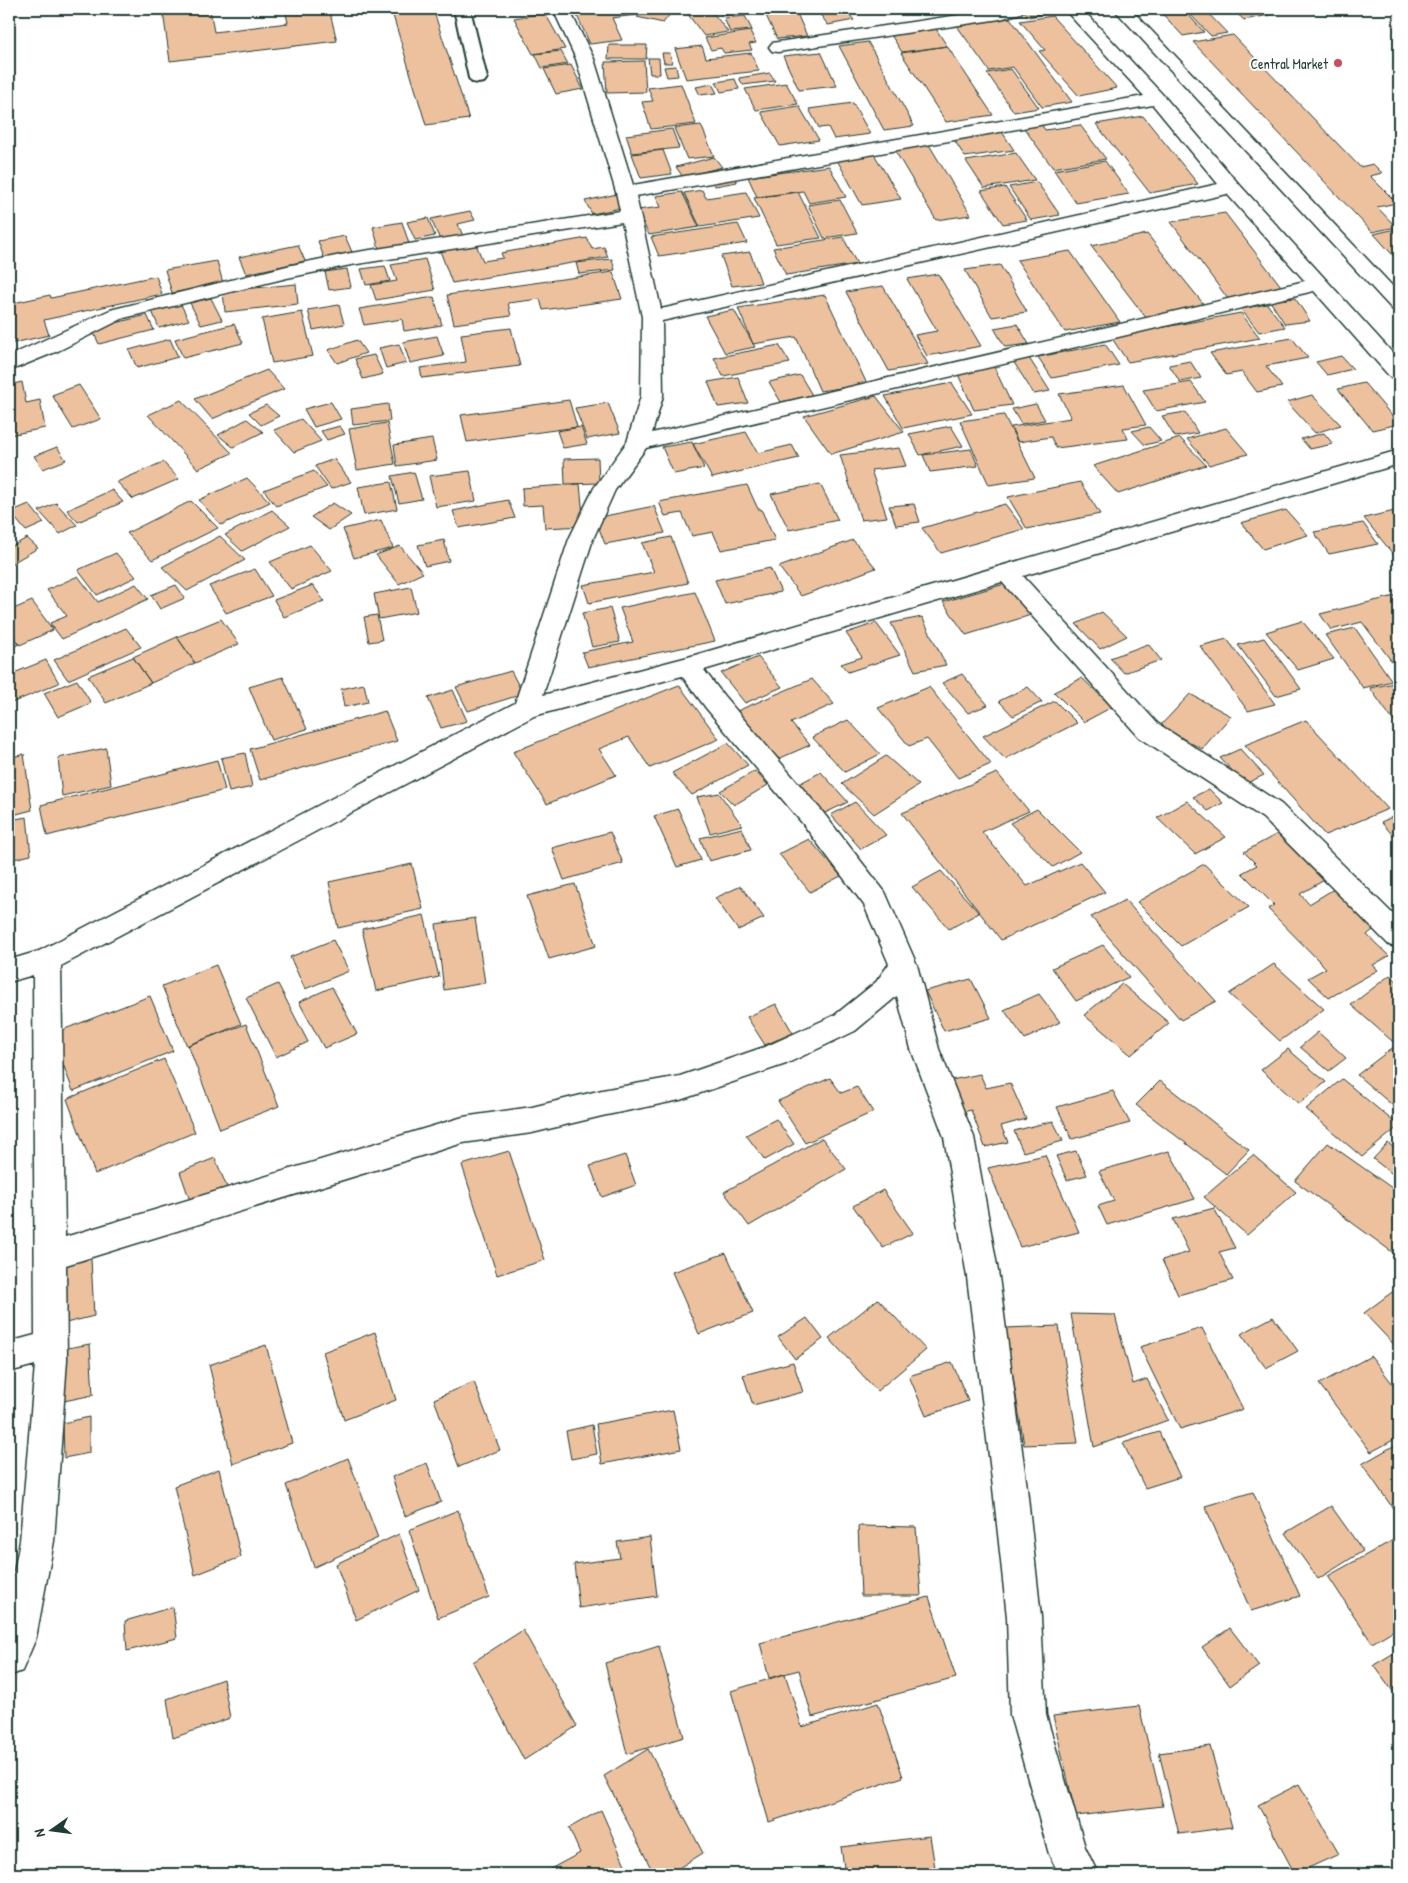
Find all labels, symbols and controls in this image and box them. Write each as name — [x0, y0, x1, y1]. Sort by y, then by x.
place label: Central Market — [1250, 54, 1328, 73]
marker: Central Market — [1332, 57, 1344, 69]
north arrow — [28, 1806, 78, 1856]
text: N — [29, 1827, 49, 1839]

